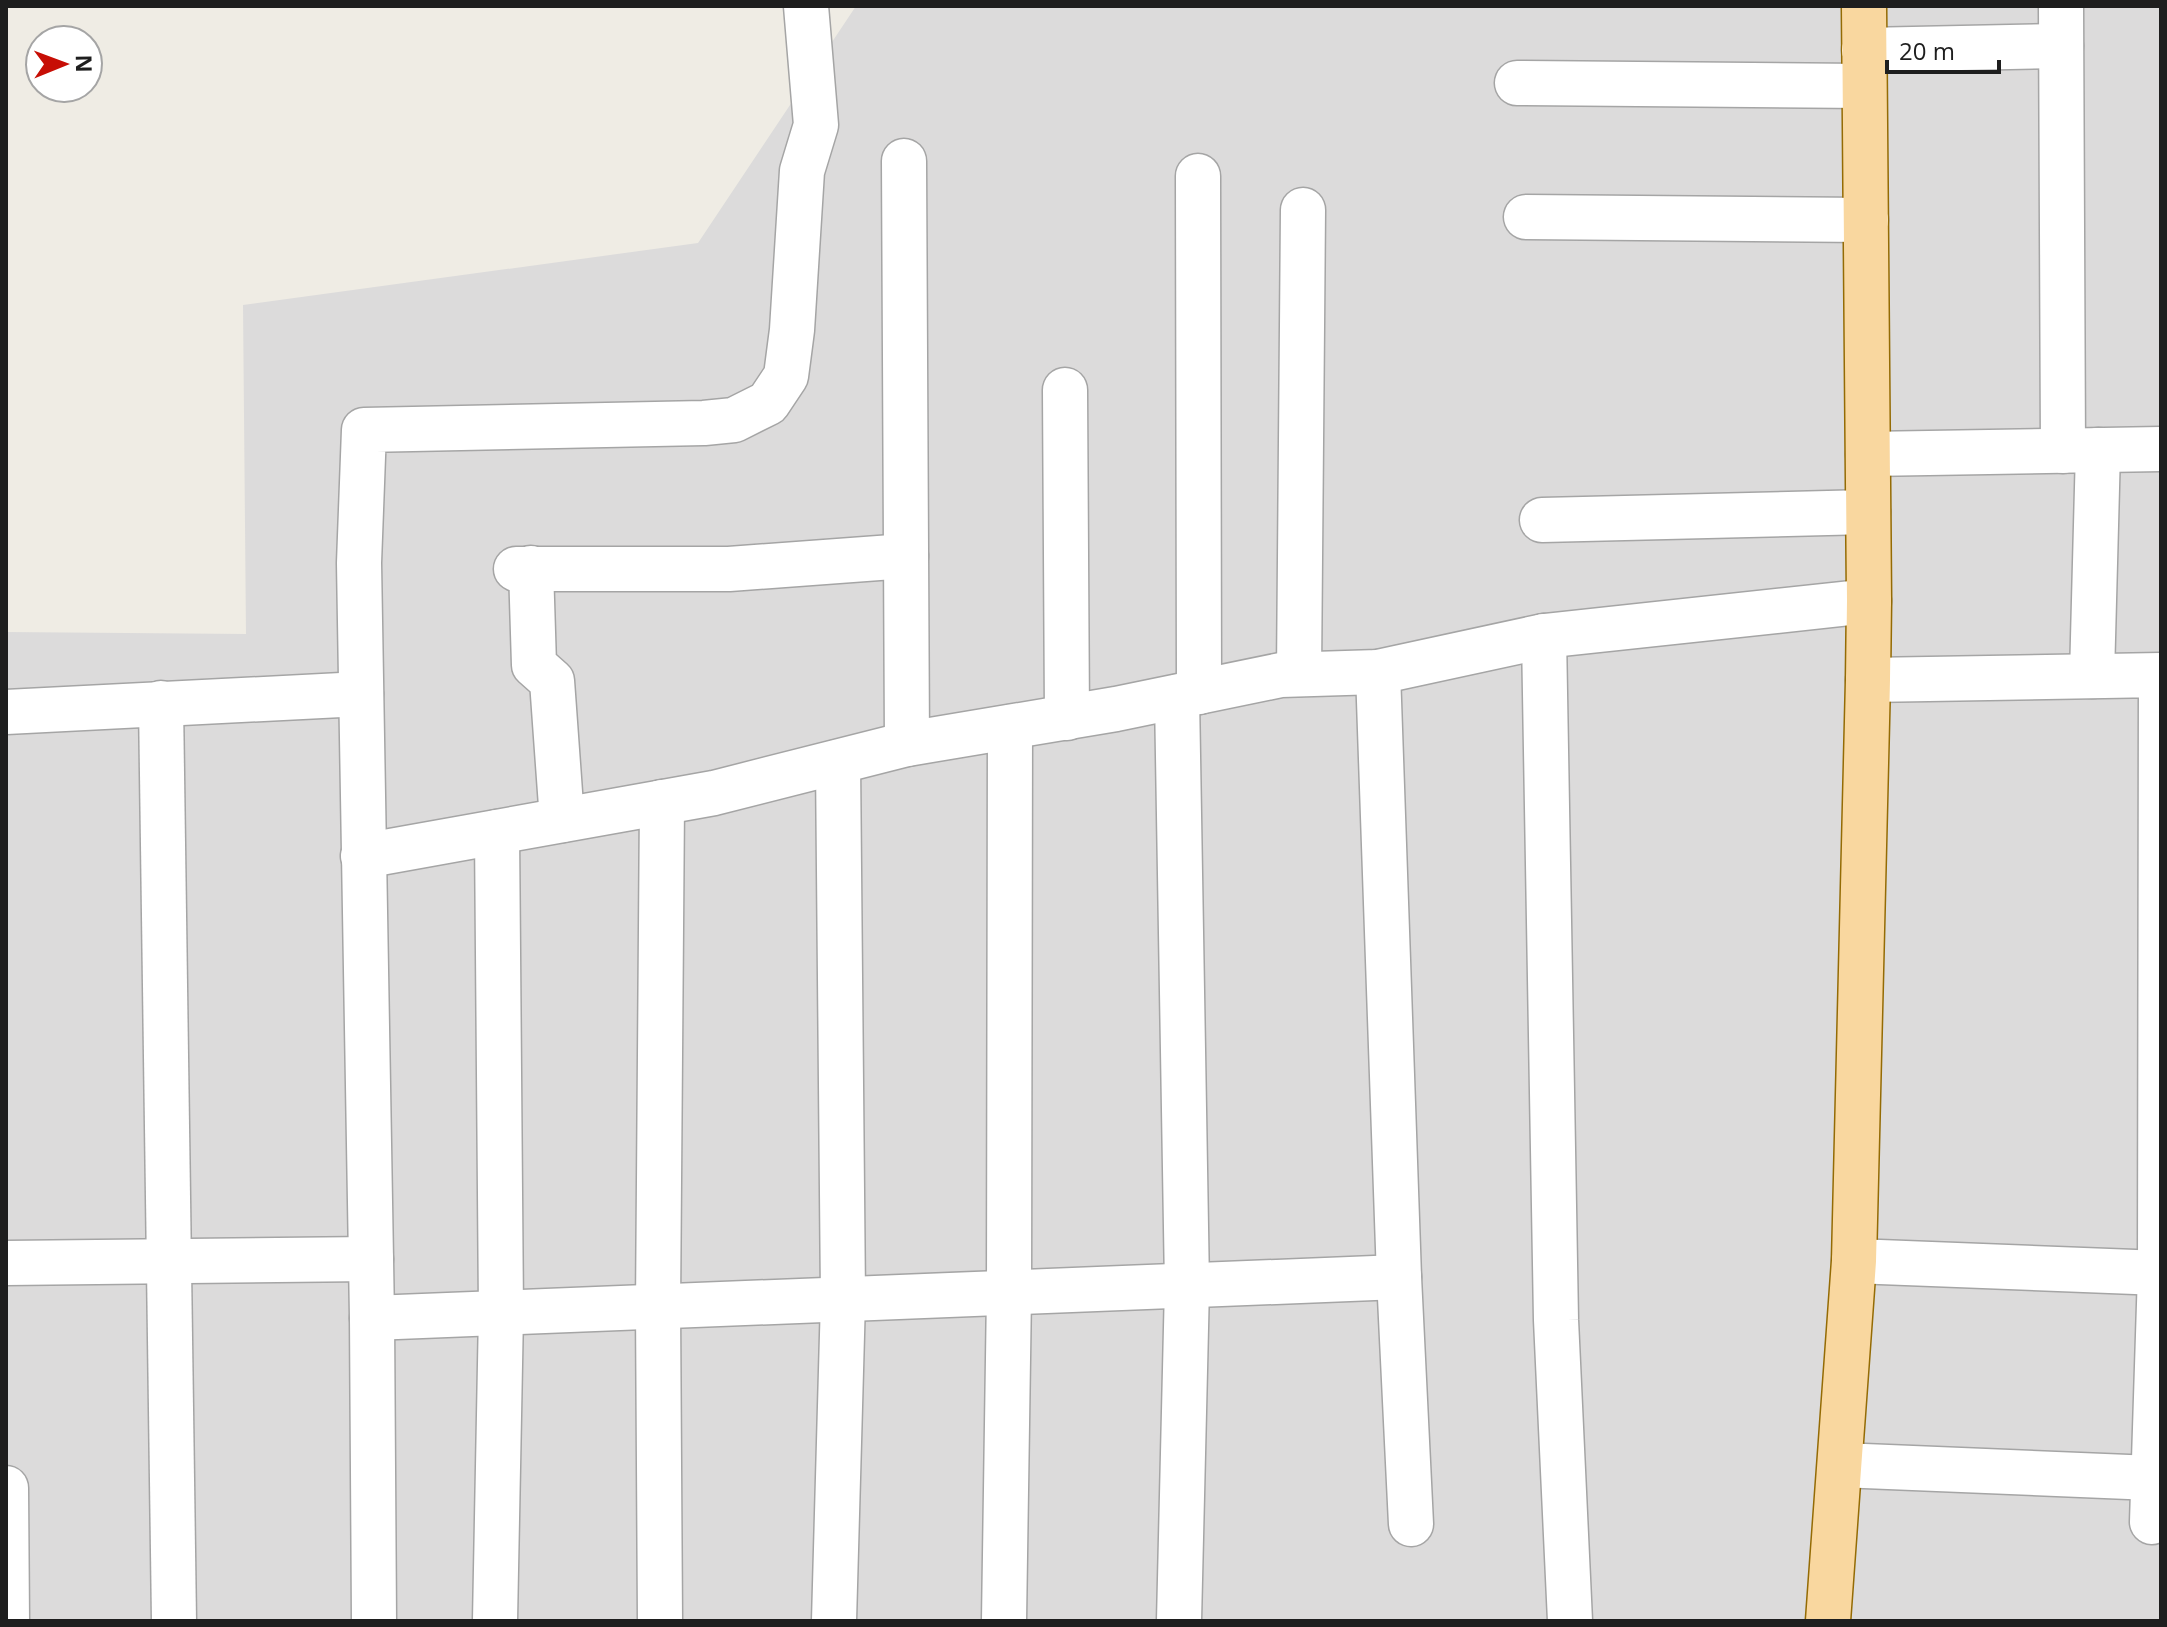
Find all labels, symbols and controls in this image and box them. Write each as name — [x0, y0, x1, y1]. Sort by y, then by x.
north arrow — [24, 24, 104, 104]
scale bar — [1887, 24, 1999, 74]
text: 20 m — [1899, 34, 1955, 67]
text: N — [70, 54, 100, 73]

